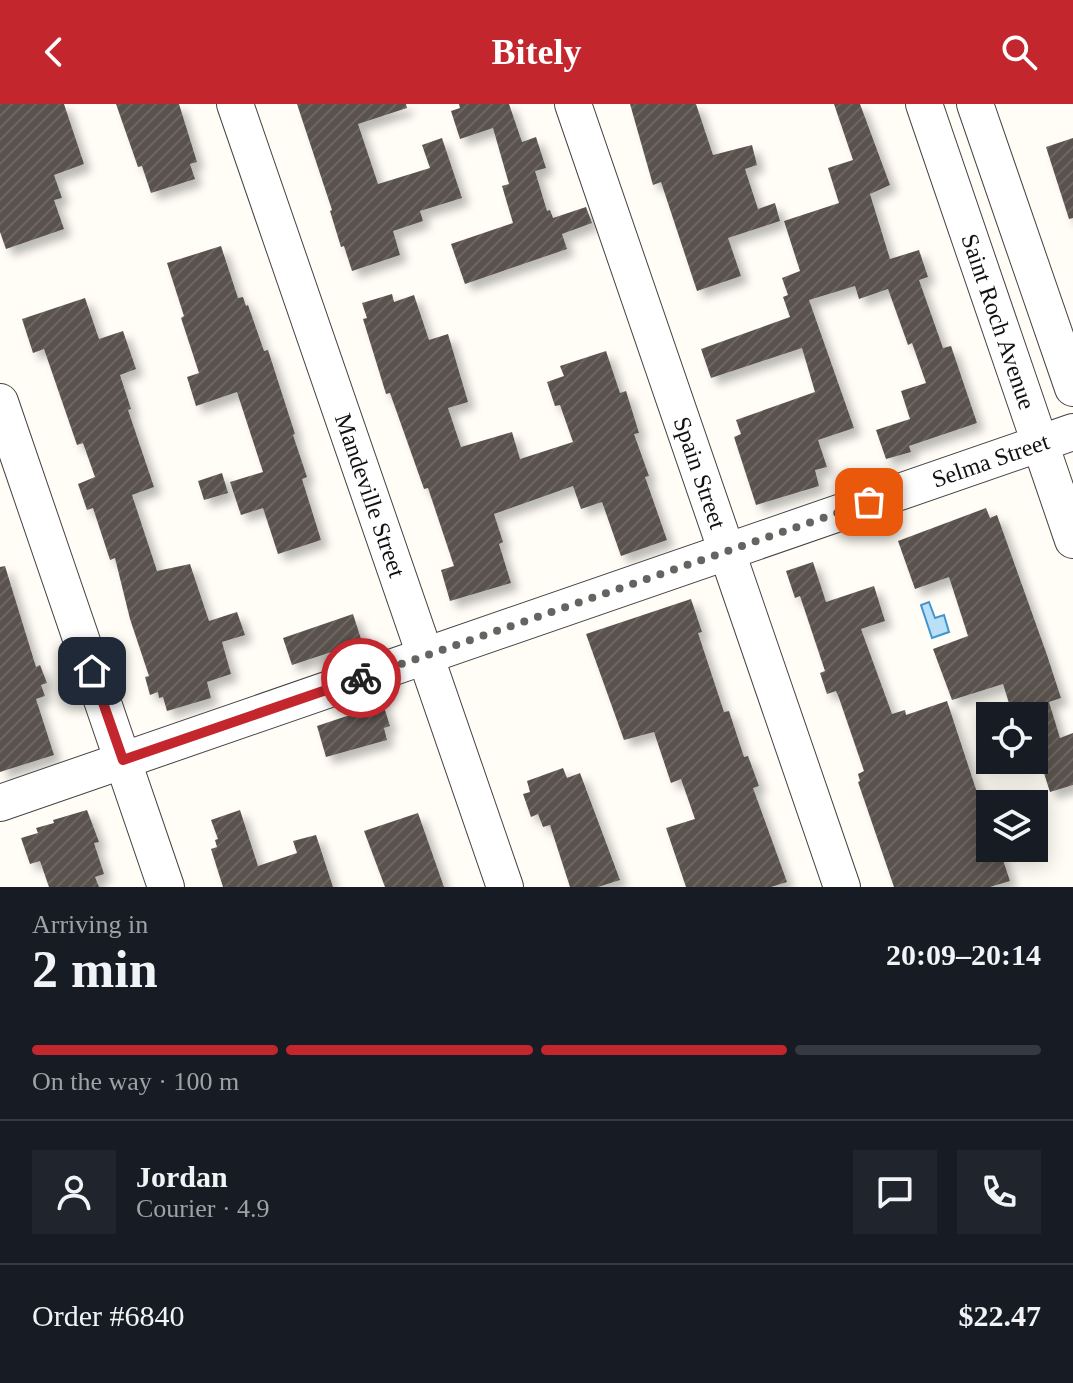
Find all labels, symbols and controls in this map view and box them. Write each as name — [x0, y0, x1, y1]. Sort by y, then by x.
icon: back — [32, 30, 76, 74]
icon: search — [997, 30, 1041, 74]
text: Bitely — [492, 32, 581, 72]
street label: Saint Roch Avenue — [956, 231, 1040, 413]
street label: Mandeville Street — [330, 410, 410, 581]
street label: Spain Street — [668, 413, 731, 533]
street label: Selma Street — [929, 428, 1053, 493]
pin — [835, 468, 903, 536]
icon: bag — [847, 480, 891, 524]
pin — [58, 637, 126, 705]
courier — [321, 638, 401, 718]
icon: home — [70, 649, 114, 693]
icon: bike — [339, 656, 383, 700]
map controls — [976, 702, 1048, 862]
button: locate — [976, 702, 1048, 774]
button: layers — [976, 790, 1048, 862]
text: Arriving in — [32, 910, 148, 939]
text: 20:09–20:14 — [886, 938, 1041, 971]
text: 2 min — [32, 941, 158, 998]
text: On the way · 100 m — [32, 1067, 239, 1096]
button: person — [32, 1150, 116, 1234]
button: chat — [853, 1150, 937, 1234]
button: phone — [957, 1150, 1041, 1234]
text: Jordan — [136, 1160, 228, 1193]
text: Courier · 4.9 — [136, 1194, 270, 1223]
text: Order #6840 — [32, 1299, 184, 1332]
text: $22.47 — [959, 1299, 1041, 1332]

